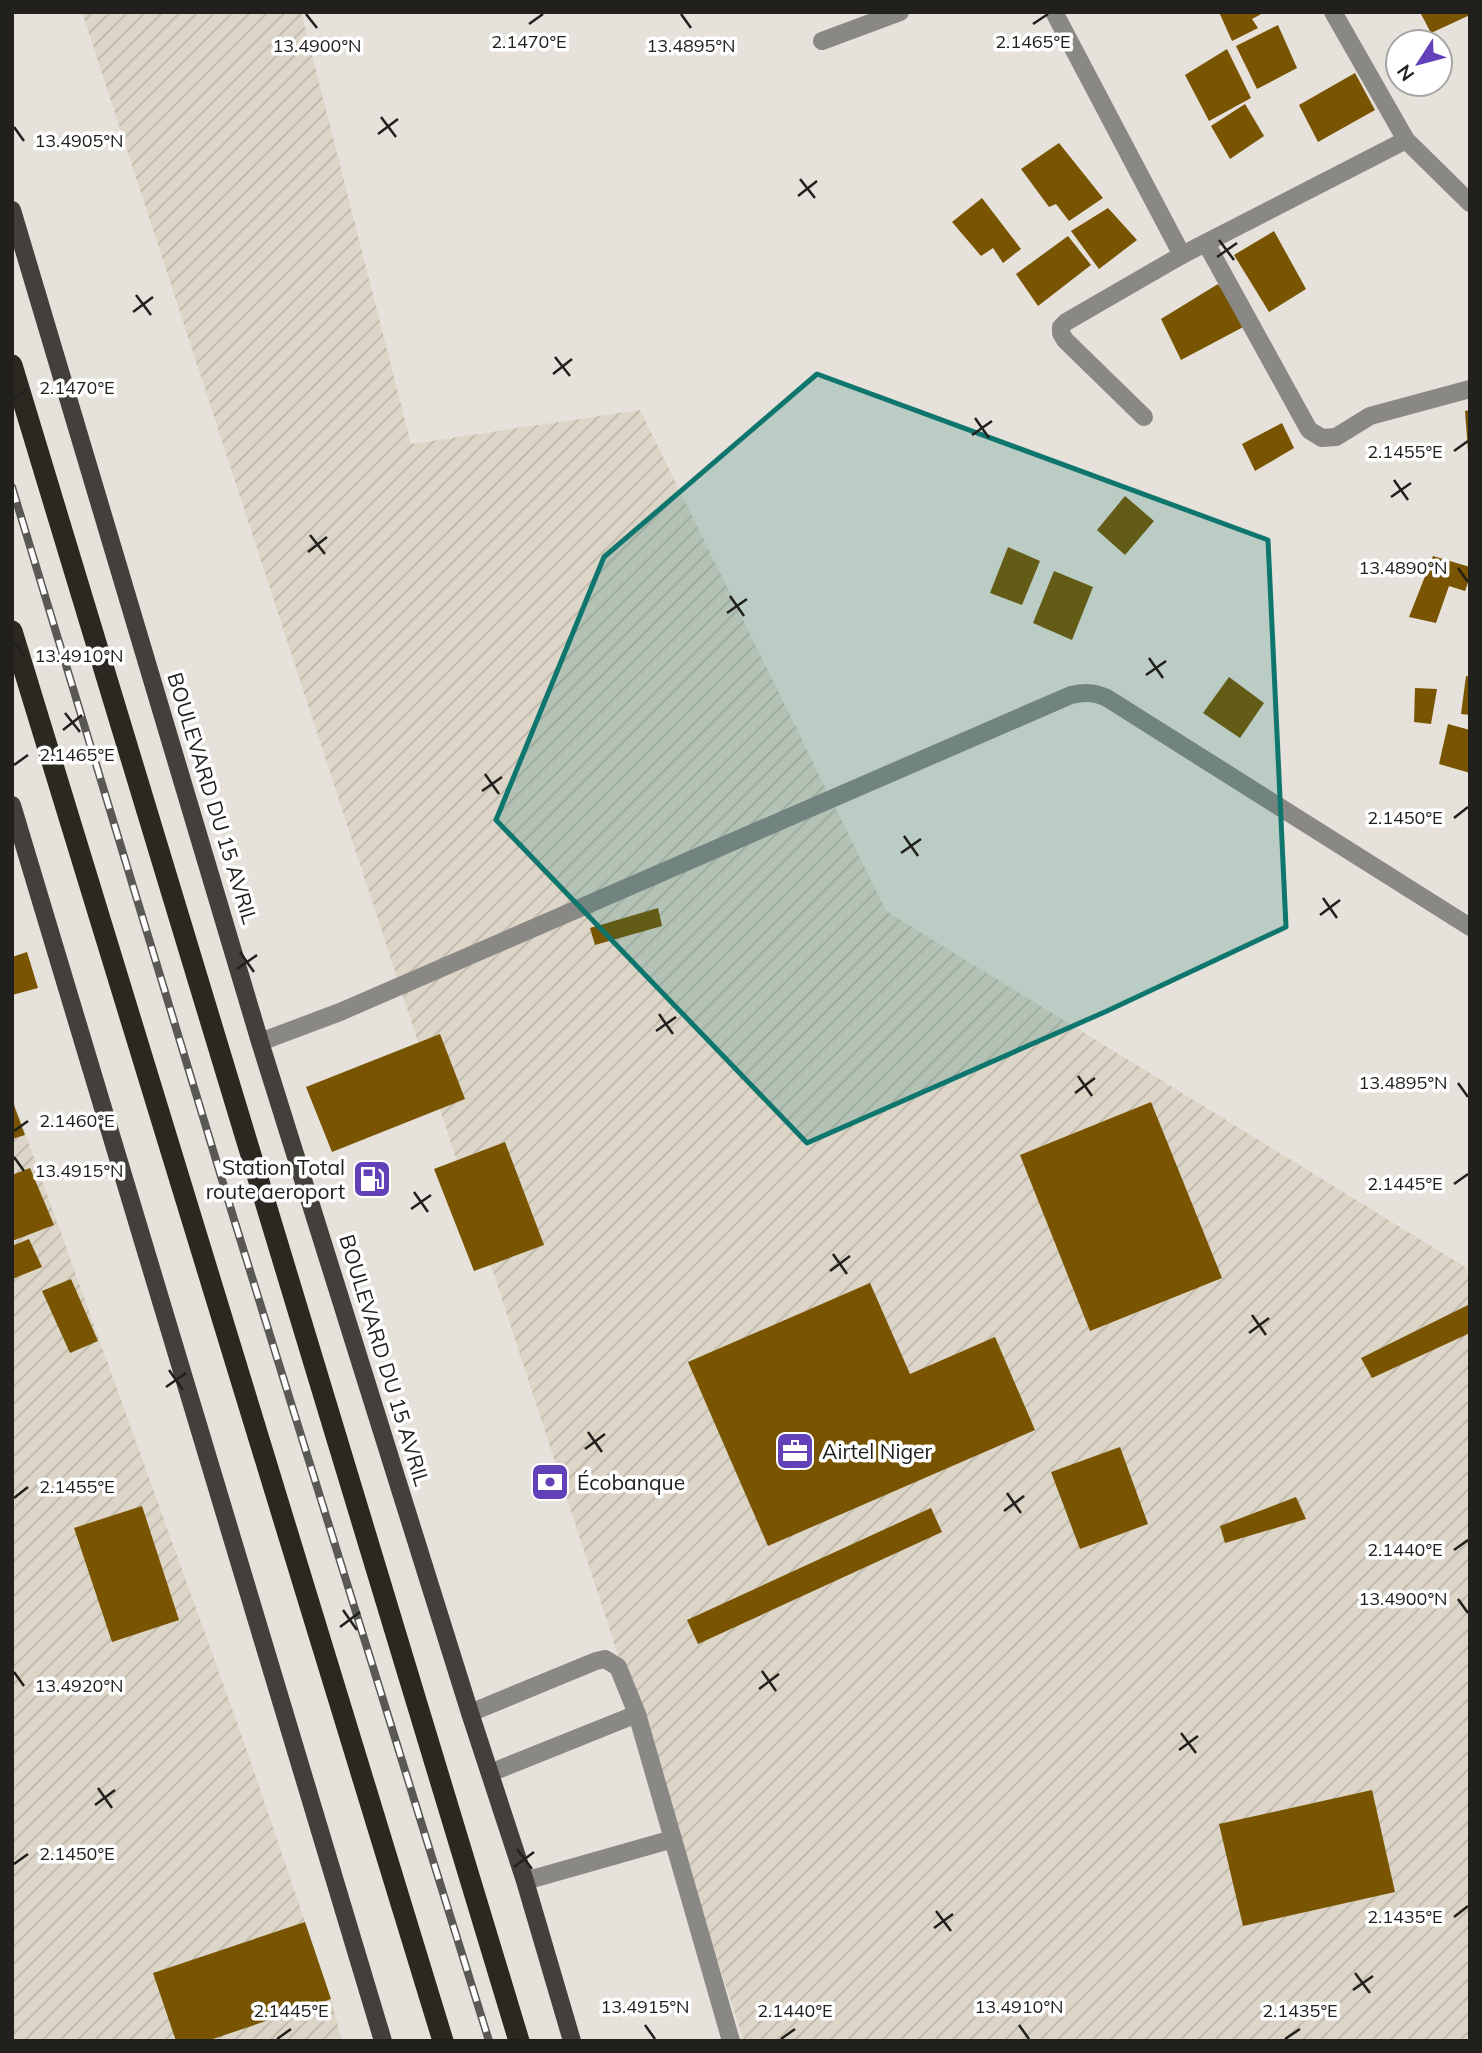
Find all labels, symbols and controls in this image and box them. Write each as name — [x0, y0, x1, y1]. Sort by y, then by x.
north arrow — [1384, 28, 1454, 98]
text: 2.1470°E — [491, 30, 567, 53]
text: 2.1465°E — [995, 30, 1071, 53]
text: 13.4900°N — [272, 34, 362, 57]
text: 13.4895°N — [646, 34, 736, 57]
text: N — [1391, 60, 1419, 86]
text: 13.4905°N — [34, 129, 124, 152]
text: 2.1470°E — [39, 376, 115, 399]
text: 2.1455°E — [1367, 440, 1443, 463]
text: 13.4890°N — [1358, 556, 1448, 579]
text: 13.4910°N — [34, 644, 124, 667]
street label: BOULEVARD DU 15 AVRIL — [162, 669, 264, 927]
text: 2.1465°E — [39, 743, 115, 766]
text: 2.1450°E — [1367, 806, 1443, 829]
text: 13.4895°N — [1358, 1071, 1448, 1094]
text: 2.1460°E — [39, 1109, 115, 1132]
place label: Station Total route aeroport — [206, 1154, 345, 1204]
fuel station icon: Station Total route aeroport — [351, 1158, 393, 1200]
text: 13.4915°N — [34, 1159, 124, 1182]
text: 2.1445°E — [1367, 1172, 1443, 1195]
street label: BOULEVARD DU 15 AVRIL — [334, 1231, 436, 1489]
office icon: Airtel Niger — [774, 1430, 816, 1472]
place label: Airtel Niger — [822, 1438, 933, 1464]
bank icon: Écobanque — [529, 1461, 571, 1503]
place label: Écobanque — [577, 1469, 685, 1495]
text: 2.1455°E — [39, 1475, 115, 1498]
text: 2.1440°E — [1367, 1538, 1443, 1561]
text: 13.4900°N — [1358, 1587, 1448, 1610]
text: 13.4920°N — [34, 1674, 124, 1697]
text: 2.1450°E — [39, 1842, 115, 1865]
text: 2.1435°E — [1367, 1905, 1443, 1928]
text: 13.4915°N — [600, 1995, 690, 2018]
text: 13.4910°N — [974, 1995, 1064, 2018]
text: 2.1445°E — [253, 1999, 329, 2022]
text: 2.1440°E — [757, 1999, 833, 2022]
text: 2.1435°E — [1262, 1999, 1338, 2022]

